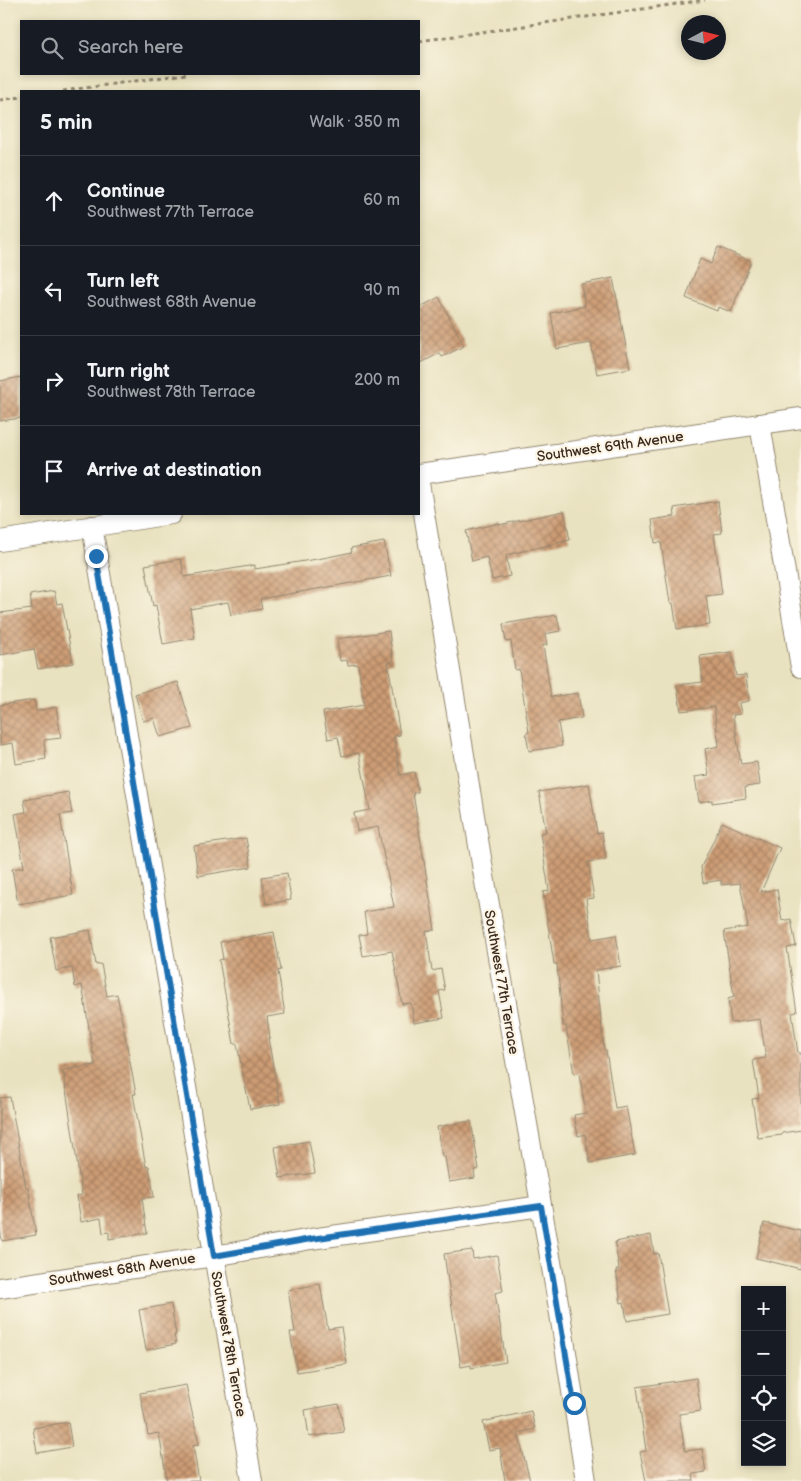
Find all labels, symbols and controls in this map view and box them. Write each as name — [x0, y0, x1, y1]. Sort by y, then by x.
north arrow — [681, 15, 726, 60]
search box — [20, 20, 420, 75]
icon: search — [38, 34, 66, 62]
text: Search here — [78, 36, 183, 59]
text: 5 min — [40, 110, 93, 135]
text: Walk · 350 m — [309, 113, 400, 132]
text: Continue — [87, 180, 165, 203]
icon: ahead — [40, 187, 68, 215]
text: 60 m — [363, 191, 400, 210]
text: Southwest 77th Terrace — [87, 203, 254, 222]
text: Turn left — [87, 270, 159, 293]
icon: left — [40, 277, 68, 305]
text: 90 m — [364, 281, 400, 300]
text: Southwest 68th Avenue — [87, 293, 256, 312]
text: Turn right — [87, 360, 170, 383]
icon: right — [40, 367, 68, 395]
text: 200 m — [354, 371, 400, 390]
text: Southwest 78th Terrace — [87, 383, 256, 402]
street label: Southwest 69th Avenue — [536, 428, 685, 465]
icon: arrive — [40, 457, 68, 485]
text: Arrive at destination — [87, 459, 262, 482]
route end — [85, 545, 108, 568]
street label: Southwest 77th Terrace — [480, 909, 523, 1056]
street label: Southwest 68th Avenue — [48, 1250, 197, 1289]
street label: Southwest 78th Terrace — [207, 1270, 250, 1418]
map controls — [741, 1286, 786, 1466]
button: + — [741, 1286, 786, 1331]
button: − — [741, 1331, 786, 1376]
button: locate — [741, 1376, 786, 1421]
route start — [563, 1392, 586, 1415]
button: layers — [741, 1421, 786, 1466]

